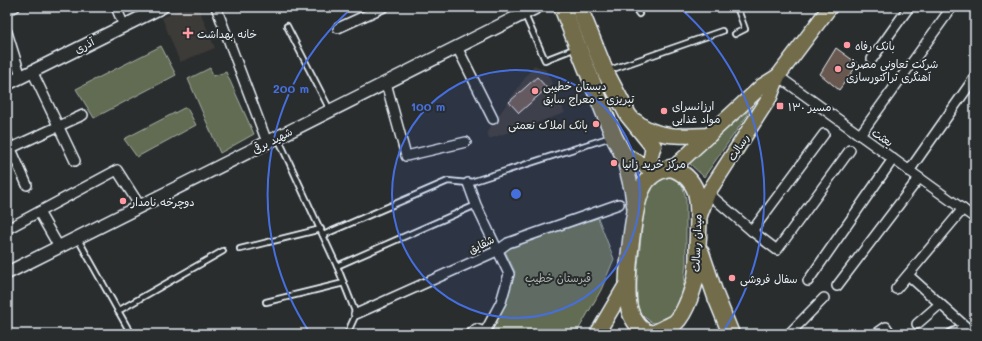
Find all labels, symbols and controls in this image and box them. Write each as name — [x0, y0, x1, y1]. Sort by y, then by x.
place label: خانه بهداشت — [197, 26, 257, 42]
marker: خانه بهداشت — [182, 27, 194, 39]
street label: آذری — [71, 33, 98, 56]
place label: بانک رفاه — [855, 38, 895, 54]
marker: بانک رفاه — [842, 40, 852, 50]
place label: شرکت تعاونی مصرف آهنگری تراکتورسازی — [846, 56, 938, 85]
marker: شرکت تعاونی مصرف آهنگری تراکتورسازی — [833, 64, 843, 74]
place label: دبستان خطیبی تبریزی - معراج سابق — [543, 78, 635, 107]
text: 200 m — [273, 80, 309, 96]
marker: دبستان خطیبی تبریزی - معراج سابق — [530, 86, 540, 96]
text: 100 m — [411, 98, 445, 114]
place label: ارزانسرای مواد غذایی — [672, 98, 720, 127]
place label: مسیر ۱۳۰ — [788, 99, 831, 114]
marker: مسیر ۱۳۰ — [775, 101, 785, 111]
marker: ارزانسرای مواد غذایی — [659, 106, 669, 116]
place label: بانک املاک نعمتی — [508, 117, 588, 133]
marker: بانک املاک نعمتی — [591, 119, 601, 129]
street label: شهید برقی — [249, 123, 295, 157]
street label: بعثت — [869, 124, 897, 150]
street label: رسالت — [724, 131, 752, 163]
place label: مرکز خرید زانیا — [622, 156, 686, 171]
marker: مرکز خرید زانیا — [609, 158, 619, 168]
centre of rings — [509, 187, 523, 201]
place label: دوچرخه نامدار — [130, 194, 195, 209]
marker: دوچرخه نامدار — [118, 196, 128, 206]
street label: میدان رسالت — [687, 214, 705, 272]
street label: شقایق — [466, 231, 496, 257]
park label: قبرستان خطیب — [525, 270, 591, 286]
place label: سفال فروشی — [740, 271, 798, 287]
marker: سفال فروشی — [727, 273, 737, 283]

